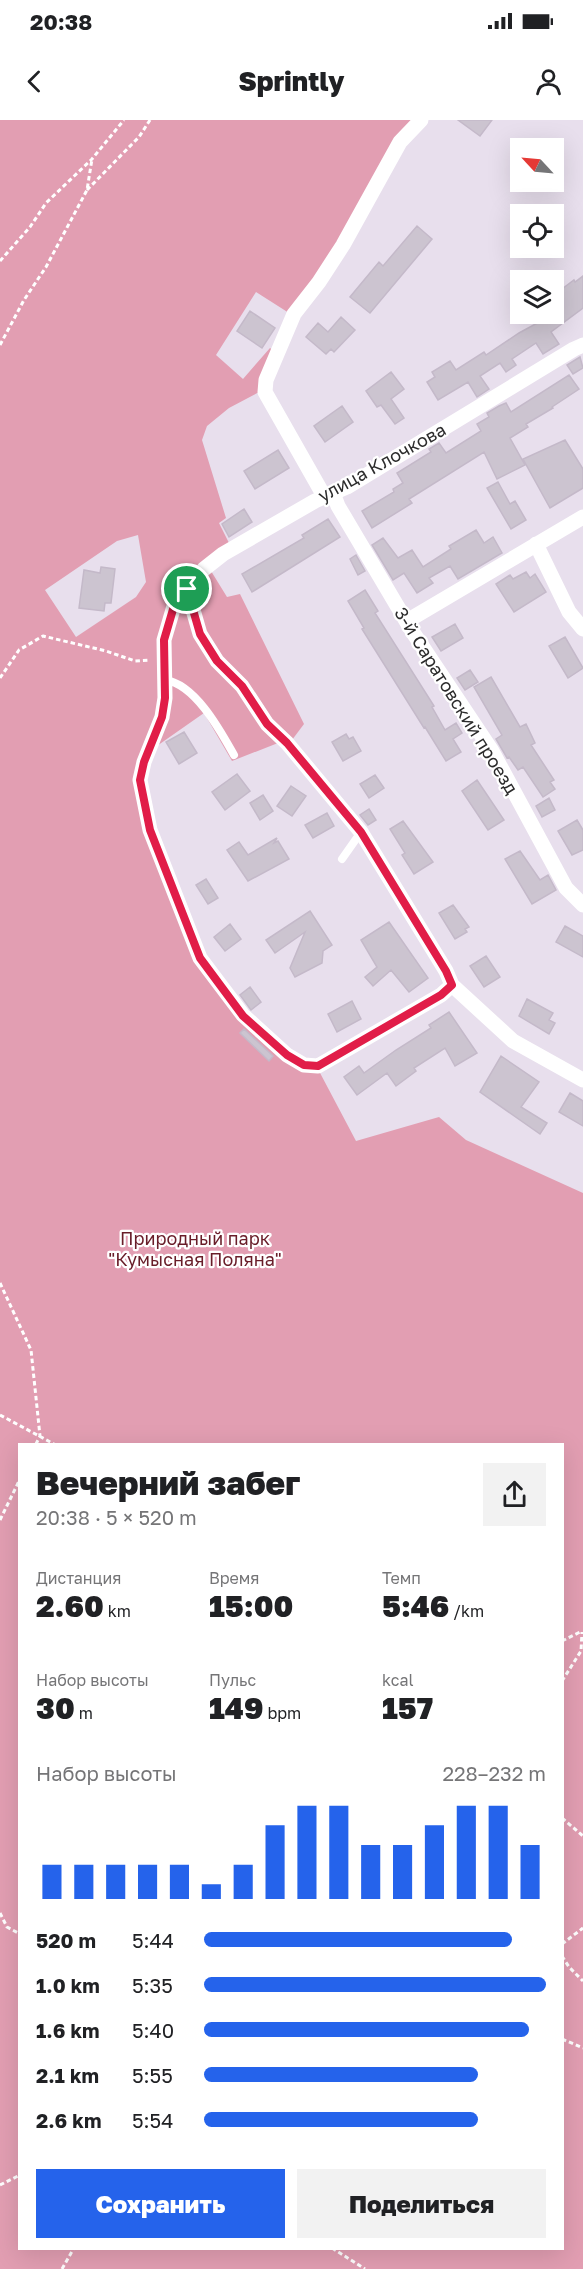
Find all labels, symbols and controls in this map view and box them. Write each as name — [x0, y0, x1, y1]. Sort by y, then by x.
text: 20:38 — [30, 8, 92, 35]
icon: back — [18, 65, 51, 98]
text: Sprintly — [239, 65, 344, 97]
icon: person — [532, 65, 565, 98]
north arrow — [510, 138, 564, 192]
map controls — [510, 138, 564, 324]
button: locate — [510, 204, 564, 258]
button: layers — [510, 270, 564, 324]
street label: улица Клочкова — [314, 418, 449, 506]
pin — [161, 563, 212, 614]
icon: arrive — [170, 572, 203, 605]
street label: 3-й Саратовский проезд — [390, 603, 523, 798]
park label: Природный парк "Кумысная Поляна" — [108, 1227, 282, 1270]
text: Вечерний забег — [36, 1463, 301, 1502]
button: share — [483, 1463, 546, 1526]
text: 20:38 · 5 × 520 m — [36, 1505, 197, 1529]
text: Дистанция — [36, 1568, 121, 1588]
text: Время — [209, 1568, 259, 1588]
text: Темп — [382, 1568, 421, 1588]
text: 2.60 — [36, 1588, 104, 1624]
text: 15:00 — [209, 1588, 293, 1624]
text: 5:46 — [382, 1588, 449, 1624]
text: km — [104, 1601, 131, 1621]
text: /km — [449, 1601, 484, 1621]
text: Набор высоты — [36, 1670, 149, 1690]
text: Пульс — [209, 1670, 256, 1690]
text: kcal — [382, 1670, 414, 1690]
text: 30 — [36, 1690, 75, 1726]
text: 149 — [209, 1690, 263, 1726]
text: 157 — [382, 1690, 433, 1726]
text: m — [75, 1703, 93, 1723]
text: bpm — [263, 1703, 301, 1723]
text: Набор высоты — [36, 1761, 177, 1785]
text: 228–232 m — [442, 1761, 546, 1785]
text: 520 m — [36, 1928, 96, 1952]
text: 5:44 — [132, 1928, 174, 1952]
text: 1.0 km — [36, 1973, 100, 1997]
text: 5:35 — [132, 1973, 173, 1997]
text: 1.6 km — [36, 2018, 100, 2042]
text: 5:40 — [132, 2018, 174, 2042]
text: 2.1 km — [36, 2063, 99, 2087]
text: 5:55 — [132, 2063, 173, 2087]
text: 2.6 km — [36, 2108, 101, 2132]
text: 5:54 — [132, 2108, 173, 2132]
button: Сохранить — [36, 2169, 285, 2238]
button: Поделиться — [297, 2169, 546, 2238]

